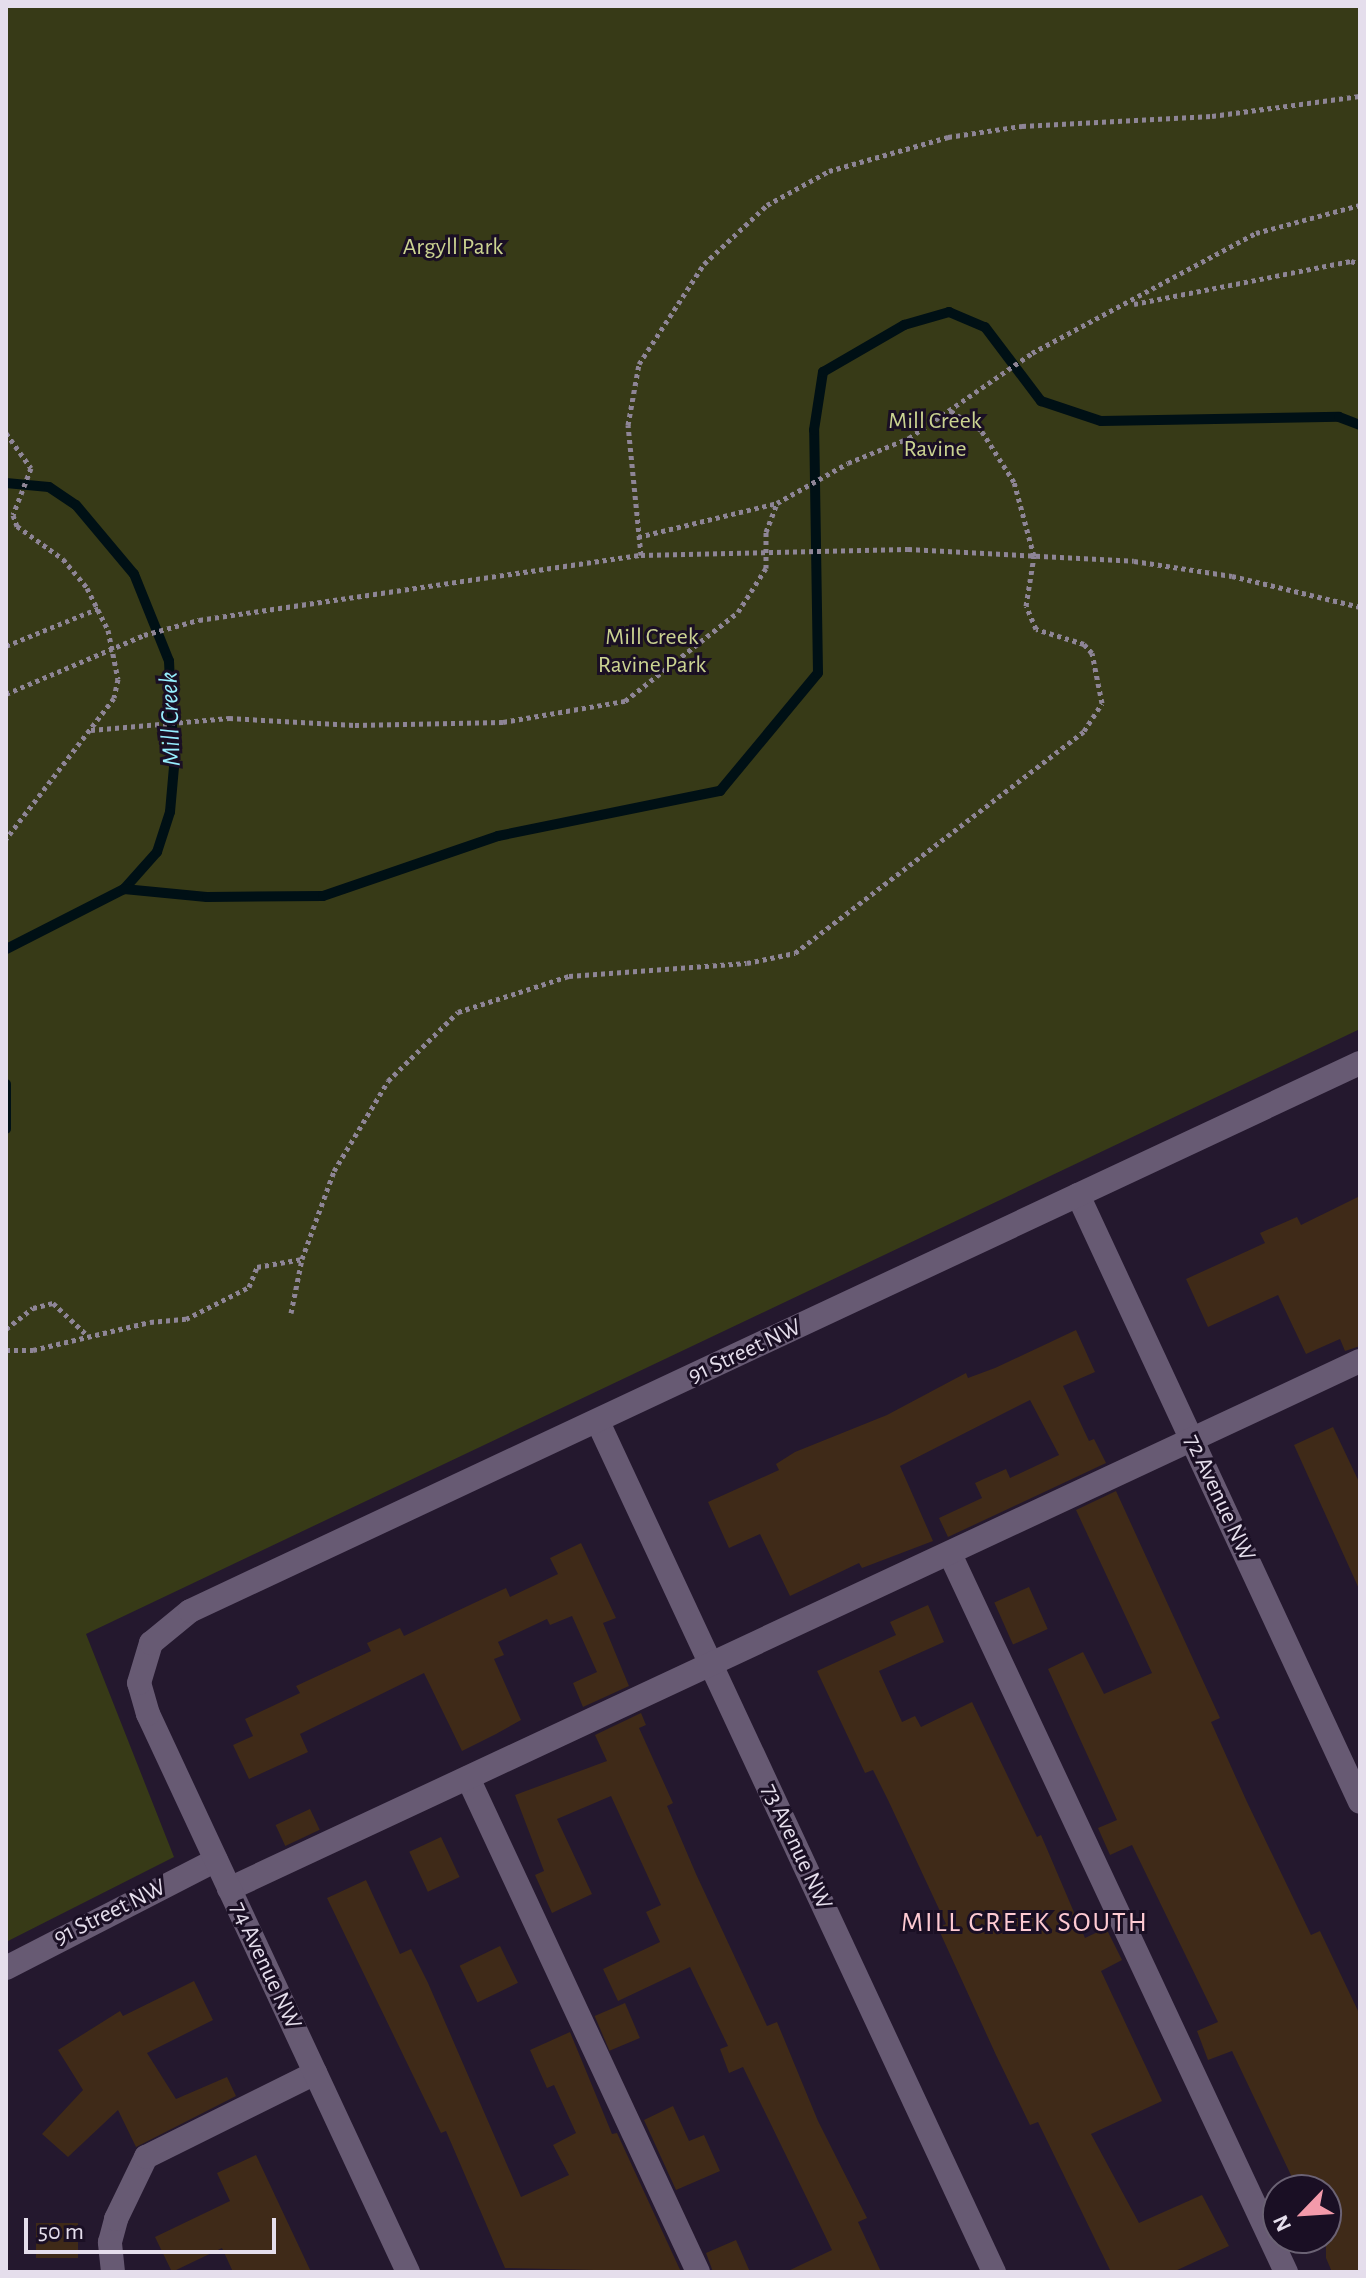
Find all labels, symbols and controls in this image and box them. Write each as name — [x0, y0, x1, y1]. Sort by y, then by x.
park label: Argyll Park — [403, 234, 503, 262]
park label: Mill Creek Ravine — [888, 408, 982, 464]
park label: Mill Creek Ravine Park — [598, 624, 706, 680]
water label: Mill Creek — [154, 671, 188, 767]
street label: 91 Street NW — [684, 1313, 806, 1391]
street label: 72 Avenue NW — [1177, 1430, 1261, 1566]
street label: 73 Avenue NW — [754, 1780, 838, 1914]
street label: 91 Street NW — [49, 1873, 171, 1953]
street label: 74 Avenue NW — [223, 1898, 307, 2034]
district label: MILL CREEK SOUTH — [901, 1906, 1149, 1940]
north arrow — [1262, 2174, 1342, 2254]
scale bar — [28, 2202, 280, 2252]
text: N — [1269, 2212, 1295, 2235]
text: 50 m — [38, 2220, 84, 2244]

